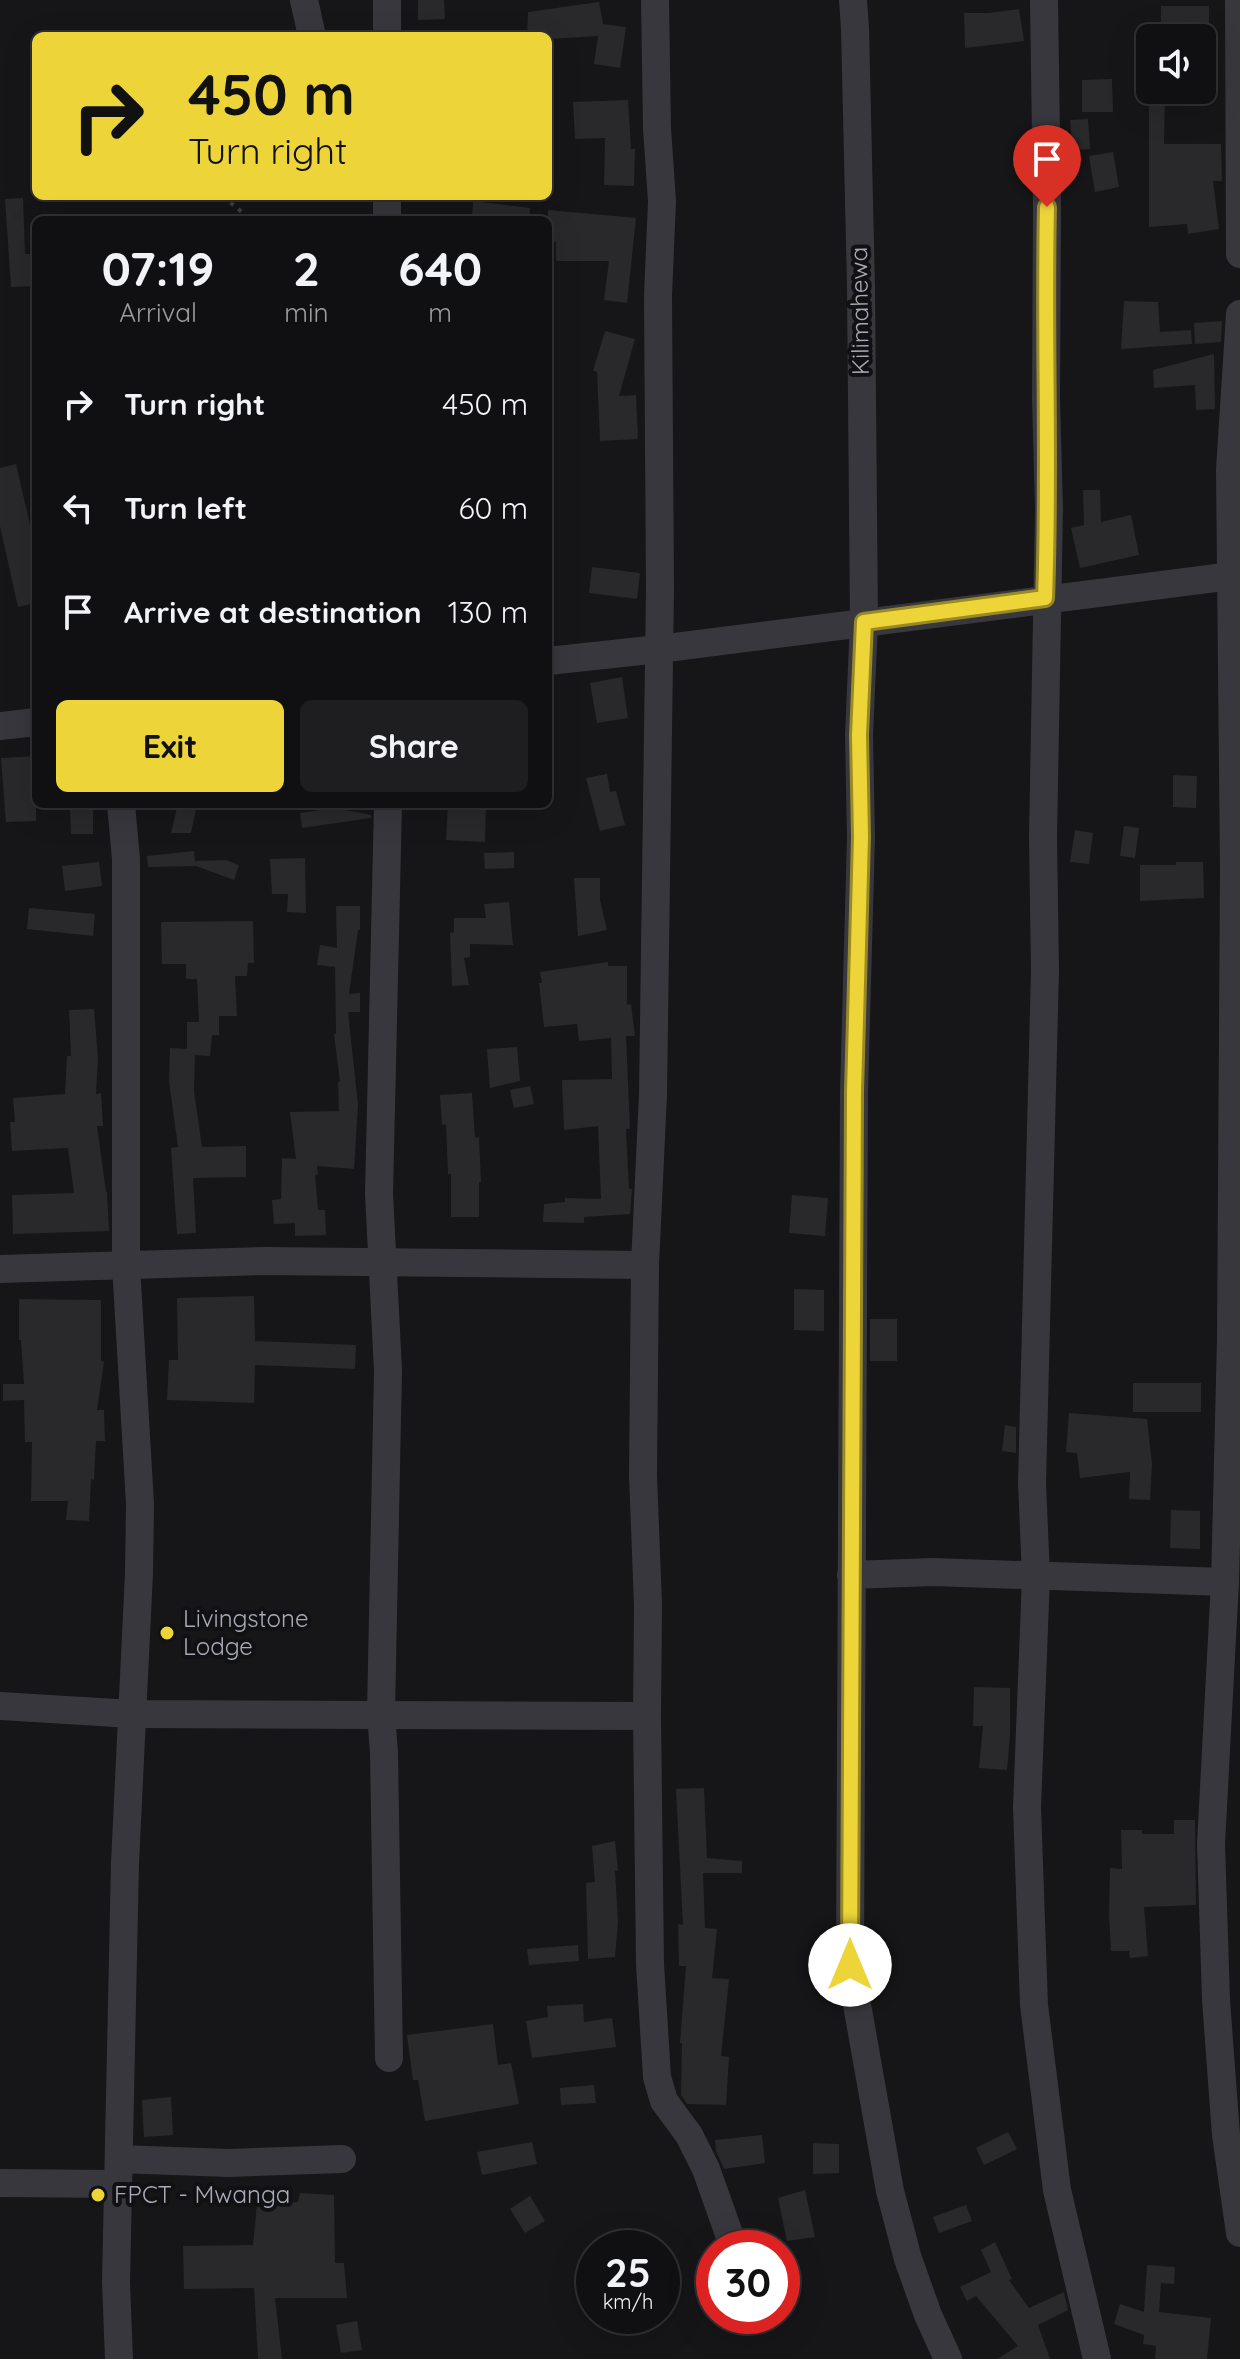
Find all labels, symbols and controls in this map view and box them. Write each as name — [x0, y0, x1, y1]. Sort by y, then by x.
map controls — [1136, 24, 1216, 104]
button: sound — [1136, 24, 1216, 104]
text: 450 m — [188, 59, 355, 129]
icon: right — [56, 64, 160, 168]
pin — [1013, 125, 1081, 207]
text: Turn right — [188, 128, 347, 173]
icon: arrive — [1025, 137, 1069, 181]
text: 07:19 — [102, 238, 215, 298]
text: 2 — [293, 238, 320, 298]
text: 640 — [398, 238, 482, 298]
street label: Kilimahewa — [843, 247, 875, 375]
text: Arrival — [119, 296, 197, 329]
text: min — [284, 296, 328, 329]
text: m — [428, 296, 452, 329]
icon: right — [56, 382, 100, 426]
text: Turn right — [124, 385, 265, 423]
text: 450 m — [442, 385, 528, 423]
icon: left — [56, 486, 100, 530]
text: Turn left — [124, 489, 247, 527]
text: 60 m — [458, 489, 528, 527]
icon: arrive — [56, 590, 100, 634]
text: Arrive at destination — [124, 593, 422, 631]
text: 130 m — [448, 593, 528, 631]
button: Exit — [56, 700, 284, 792]
button: Share — [300, 700, 528, 792]
place label: Livingstone Lodge — [183, 1603, 309, 1661]
marker: Livingstone Lodge — [158, 1624, 176, 1642]
position arrow — [808, 1923, 892, 2007]
place label: FPCT - Mwanga — [114, 2179, 290, 2209]
marker: FPCT - Mwanga — [89, 2186, 107, 2204]
speed limit sign: 30 — [696, 2230, 800, 2334]
text: 25 — [605, 2247, 651, 2297]
text: km/h — [603, 2289, 653, 2314]

